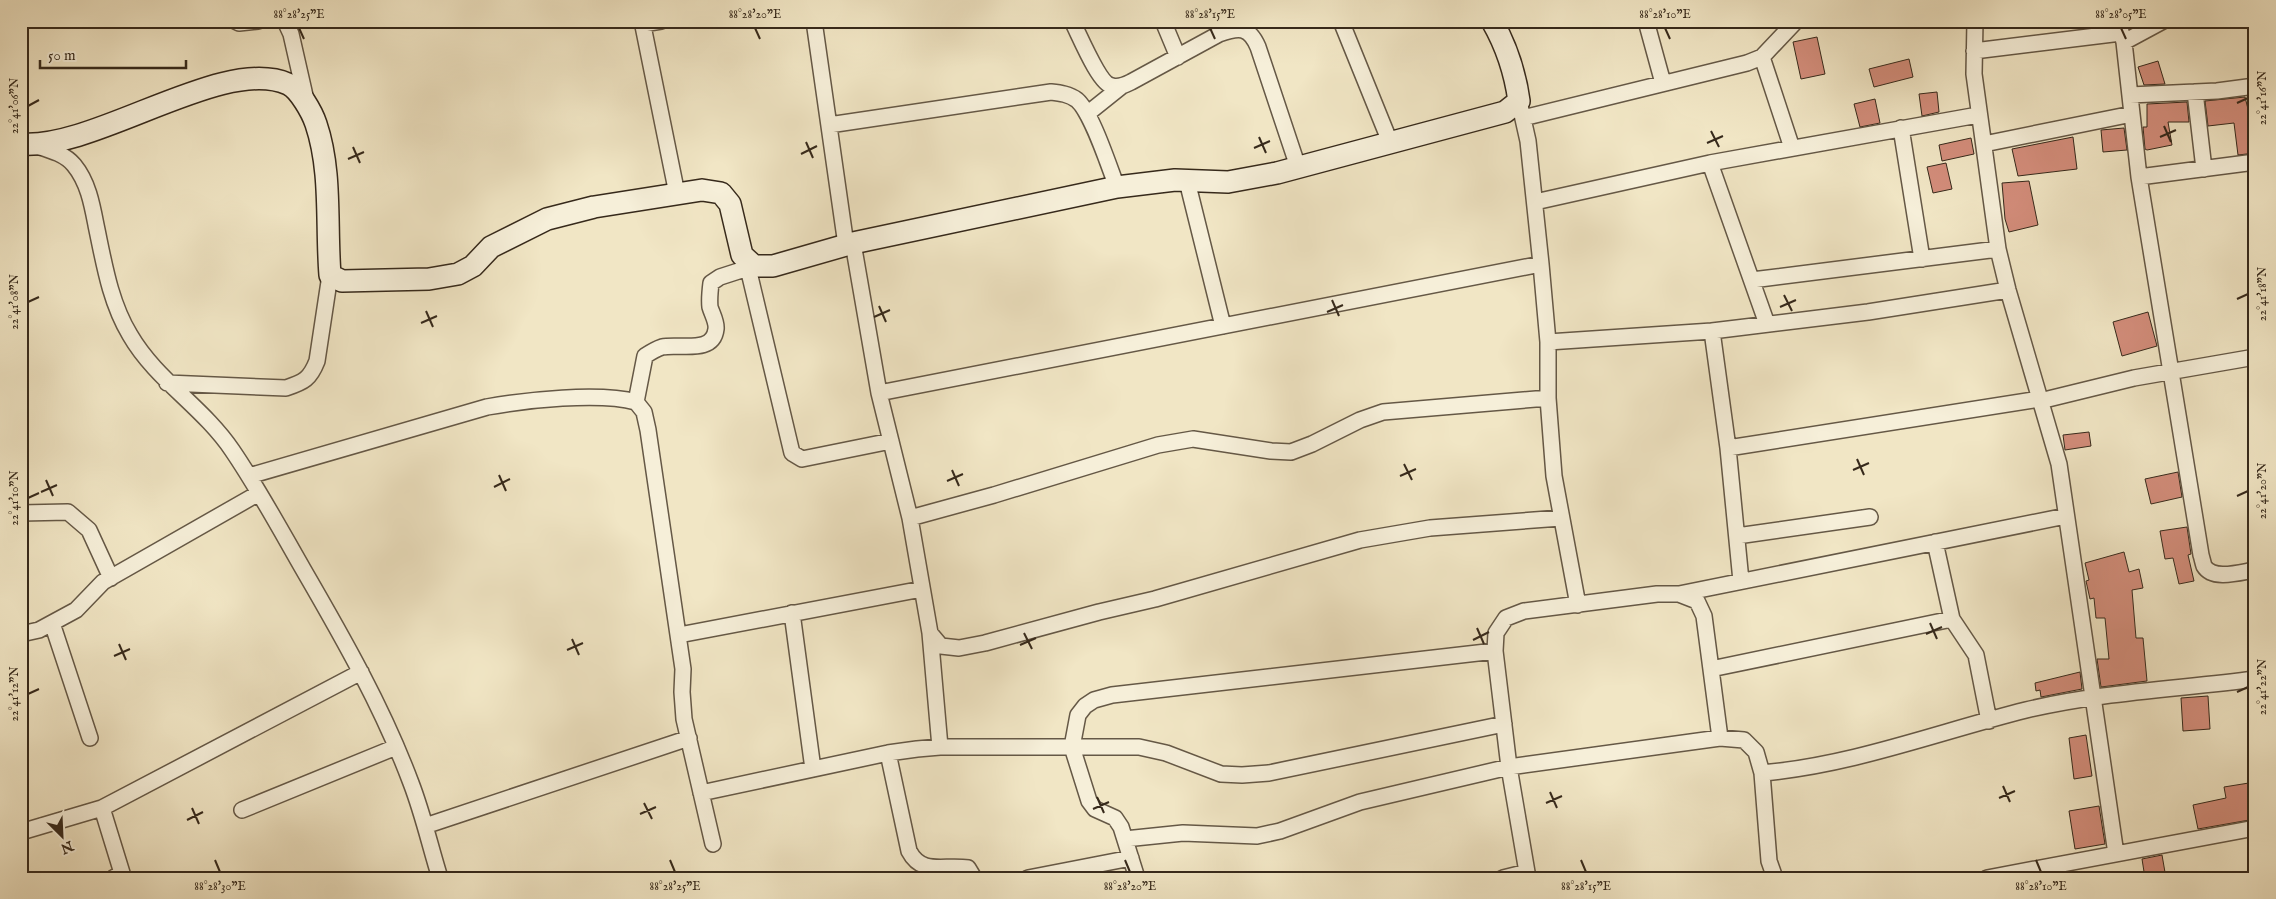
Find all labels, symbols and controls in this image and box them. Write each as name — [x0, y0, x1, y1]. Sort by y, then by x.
text: 88°28'25"E — [273, 7, 325, 22]
text: 88°28'20"E — [729, 7, 781, 22]
text: 88°28'15"E — [1185, 7, 1235, 22]
text: 88°28'10"E — [1639, 7, 1691, 22]
text: 88°28'05"E — [2095, 7, 2147, 22]
scale bar — [40, 38, 186, 70]
text: 50 m — [48, 46, 76, 65]
text: 22°41'16"N — [2255, 70, 2270, 125]
text: 22°41'06"N — [7, 77, 22, 134]
text: 22°41'18"N — [2255, 266, 2270, 321]
text: 22°41'08"N — [7, 274, 22, 330]
text: 22°41'20"N — [2255, 462, 2270, 519]
text: 22°41'10"N — [7, 470, 22, 526]
text: 22°41'22"N — [2255, 658, 2270, 715]
text: 22°41'12"N — [7, 666, 22, 722]
north arrow — [38, 812, 88, 862]
text: N — [58, 836, 77, 858]
text: 88°28'30"E — [194, 879, 246, 894]
text: 88°28'25"E — [649, 879, 701, 894]
text: 88°28'20"E — [1104, 879, 1156, 894]
text: 88°28'15"E — [1561, 879, 1611, 894]
text: 88°28'10"E — [2015, 879, 2067, 894]

